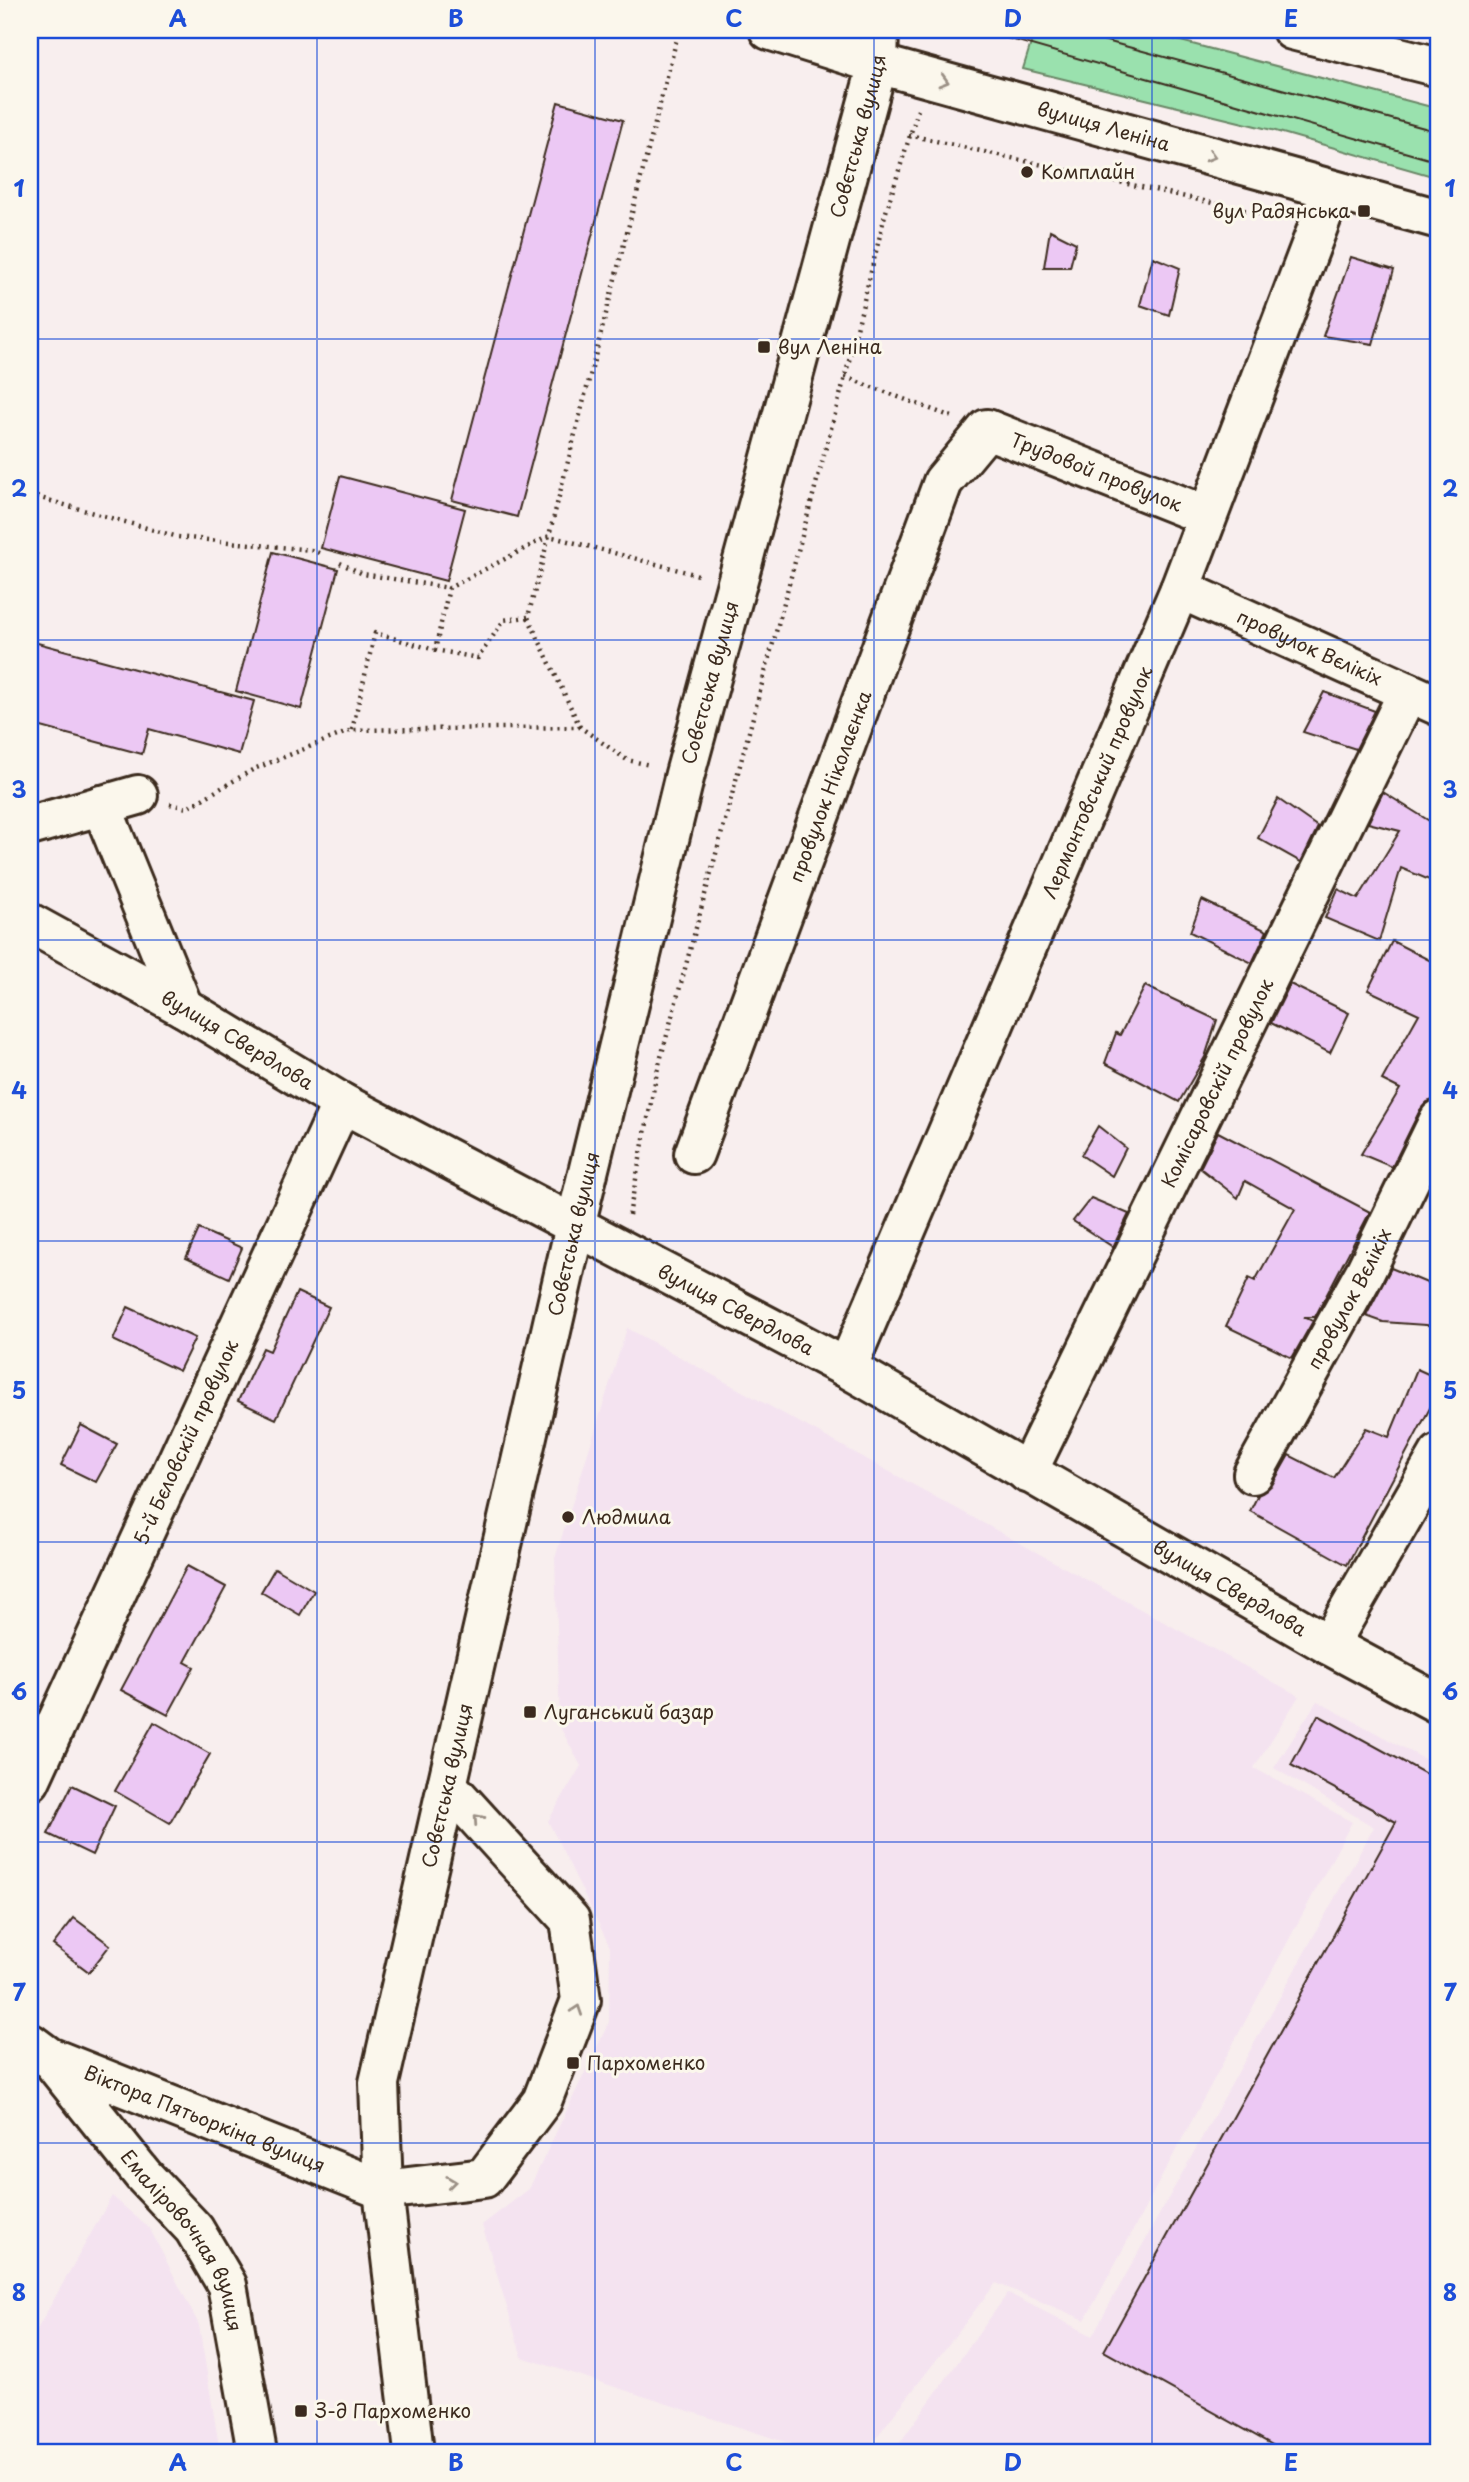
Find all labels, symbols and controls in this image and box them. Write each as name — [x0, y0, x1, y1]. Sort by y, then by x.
text: A — [169, 0, 187, 35]
text: B — [448, 0, 464, 35]
text: C — [725, 0, 743, 35]
text: D — [1004, 0, 1022, 35]
text: E — [1284, 0, 1298, 35]
street label: Совєтська вулиця — [822, 54, 891, 221]
one-way arrow — [938, 73, 950, 88]
street label: вулиця Леніна — [1034, 94, 1174, 157]
one-way arrow — [1204, 148, 1216, 162]
place label: Комплайн — [1041, 157, 1135, 185]
marker: Комплайн — [1019, 164, 1035, 180]
text: 1 — [14, 170, 25, 205]
text: 1 — [1445, 170, 1456, 205]
place label: вул Радянська — [1213, 196, 1350, 224]
marker: вул Радянська — [1356, 203, 1372, 219]
place label: вул Леніна — [778, 332, 882, 360]
marker: вул Леніна — [756, 339, 772, 355]
street label: Трудовой провулок — [1007, 425, 1187, 518]
text: 2 — [11, 470, 27, 505]
text: 2 — [1442, 470, 1458, 505]
street label: Совєтська вулиця — [673, 597, 744, 767]
street label: провулок Вєлікіх — [1233, 602, 1387, 692]
street label: Лермонтовський провулок — [1034, 661, 1159, 902]
street label: провулок Ніколаєнка — [781, 686, 878, 886]
text: 3 — [11, 771, 27, 806]
text: 3 — [1442, 771, 1458, 806]
street label: Комісаровскій провулок — [1153, 973, 1280, 1192]
street label: вулиця Свердлова — [157, 983, 319, 1096]
text: 4 — [11, 1072, 27, 1107]
text: 4 — [1442, 1072, 1458, 1107]
street label: Совєтська вулиця — [540, 1149, 606, 1319]
street label: провулок Вєлікіх — [1299, 1223, 1397, 1374]
street label: вулиця Свердлова — [653, 1256, 820, 1361]
street label: 5-й Бєловскій провулок — [126, 1334, 245, 1549]
text: 5 — [12, 1372, 26, 1407]
text: 5 — [1443, 1372, 1457, 1407]
place label: Людмила — [582, 1502, 671, 1530]
marker: Людмила — [560, 1509, 576, 1525]
street label: вулиця Свердлова — [1148, 1532, 1312, 1642]
text: 6 — [11, 1673, 27, 1708]
text: 6 — [1442, 1673, 1458, 1708]
place label: Луганський базар — [544, 1697, 714, 1725]
street label: Совєтська вулиця — [414, 1700, 478, 1870]
marker: Луганський базар — [522, 1704, 538, 1720]
one-way arrow — [474, 1814, 487, 1827]
text: 7 — [12, 1974, 26, 2009]
text: 7 — [1443, 1974, 1457, 2009]
one-way arrow — [569, 2004, 583, 2016]
place label: Пархоменко — [587, 2048, 705, 2076]
marker: Пархоменко — [565, 2055, 581, 2071]
street label: Віктора Пятьоркіна вулиця — [80, 2057, 330, 2179]
street label: Емаліровочная вулиця — [115, 2143, 250, 2334]
one-way arrow — [445, 2174, 457, 2189]
text: 8 — [12, 2274, 26, 2309]
text: 8 — [1443, 2274, 1457, 2309]
place label: З-д Пархоменко — [315, 2396, 471, 2424]
marker: З-д Пархоменко — [293, 2403, 309, 2419]
text: A — [169, 2444, 187, 2479]
text: B — [448, 2444, 464, 2479]
text: C — [725, 2444, 743, 2479]
text: D — [1004, 2444, 1022, 2479]
text: E — [1284, 2444, 1298, 2479]

